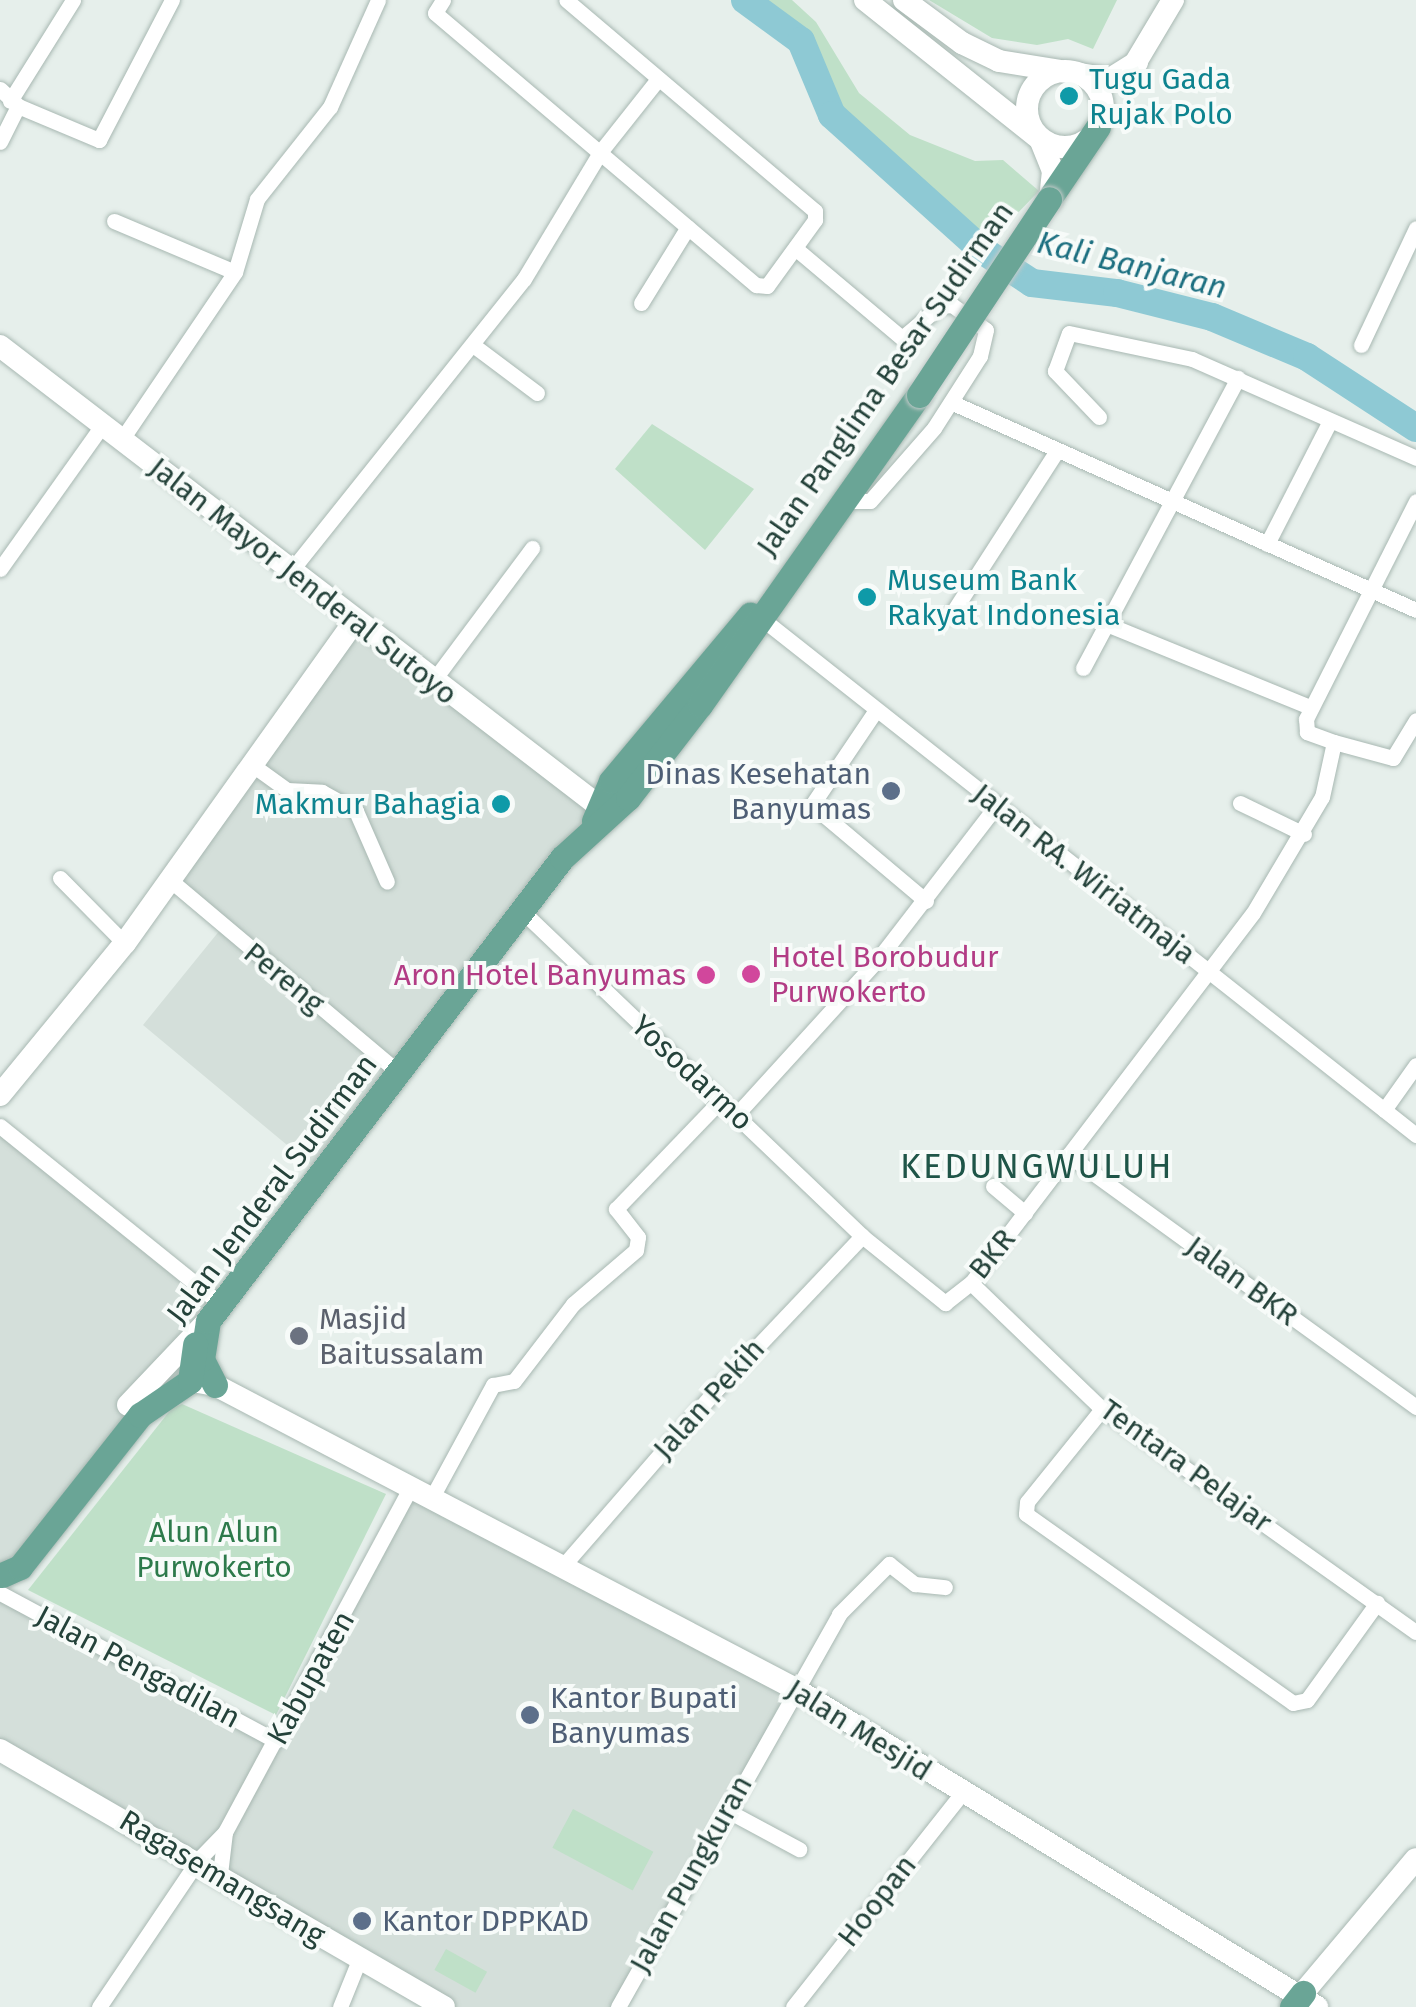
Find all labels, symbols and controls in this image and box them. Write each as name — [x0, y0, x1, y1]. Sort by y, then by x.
place label: Tugu Gada Rujak Polo — [1089, 61, 1233, 132]
marker: Tugu Gada Rujak Polo — [1058, 85, 1080, 107]
street label: Jalan Panglima Besar Sudirman — [749, 195, 1021, 563]
water label: Kali Banjaran — [1033, 223, 1231, 307]
street label: Jalan Mayor Jenderal Sutoyo — [142, 450, 464, 712]
place label: Museum Bank Rakyat Indonesia — [887, 562, 1121, 632]
marker: Museum Bank Rakyat Indonesia — [856, 586, 878, 608]
place label: Dinas Kesehatan Banyumas — [645, 756, 871, 826]
street label: Jalan RA. Wiriatmaja — [965, 776, 1203, 972]
marker: Dinas Kesehatan Banyumas — [880, 780, 902, 802]
place label: Makmur Bahagia — [255, 786, 481, 822]
marker: Makmur Bahagia — [490, 793, 512, 815]
street label: Pereng — [237, 935, 331, 1021]
place label: Hotel Borobudur Purwokerto — [771, 939, 999, 1010]
place label: Aron Hotel Banyumas — [394, 957, 686, 993]
marker: Hotel Borobudur Purwokerto — [740, 963, 762, 985]
marker: Aron Hotel Banyumas — [695, 964, 717, 986]
street label: Yosodarmo — [624, 1008, 760, 1138]
street label: Jalan Jenderal Sudirman — [159, 1047, 385, 1331]
district label: KEDUNGWULUH — [900, 1145, 1174, 1187]
street label: BKR — [961, 1222, 1023, 1286]
street label: Jalan BKR — [1179, 1228, 1305, 1334]
place label: Masjid Baitussalam — [319, 1301, 484, 1372]
marker: Masjid Baitussalam — [288, 1325, 310, 1347]
street label: Jalan Pekih — [645, 1331, 773, 1467]
street label: Tentara Pelajar — [1093, 1392, 1279, 1540]
park label: Alun Alun Purwokerto — [136, 1514, 292, 1584]
street label: Jalan Pengadilan — [30, 1598, 246, 1736]
street label: Kabupaten — [260, 1605, 362, 1751]
street label: Jalan Mesjid — [780, 1671, 938, 1789]
place label: Kantor Bupati Banyumas — [550, 1680, 738, 1750]
marker: Kantor Bupati Banyumas — [519, 1704, 541, 1726]
street label: Jalan Pungkuran — [622, 1769, 760, 1979]
street label: Ragasemangsang — [113, 1802, 331, 1954]
street label: Hoopan — [830, 1848, 924, 1954]
place label: Kantor DPPKAD — [382, 1903, 589, 1939]
marker: Kantor DPPKAD — [351, 1910, 373, 1932]

